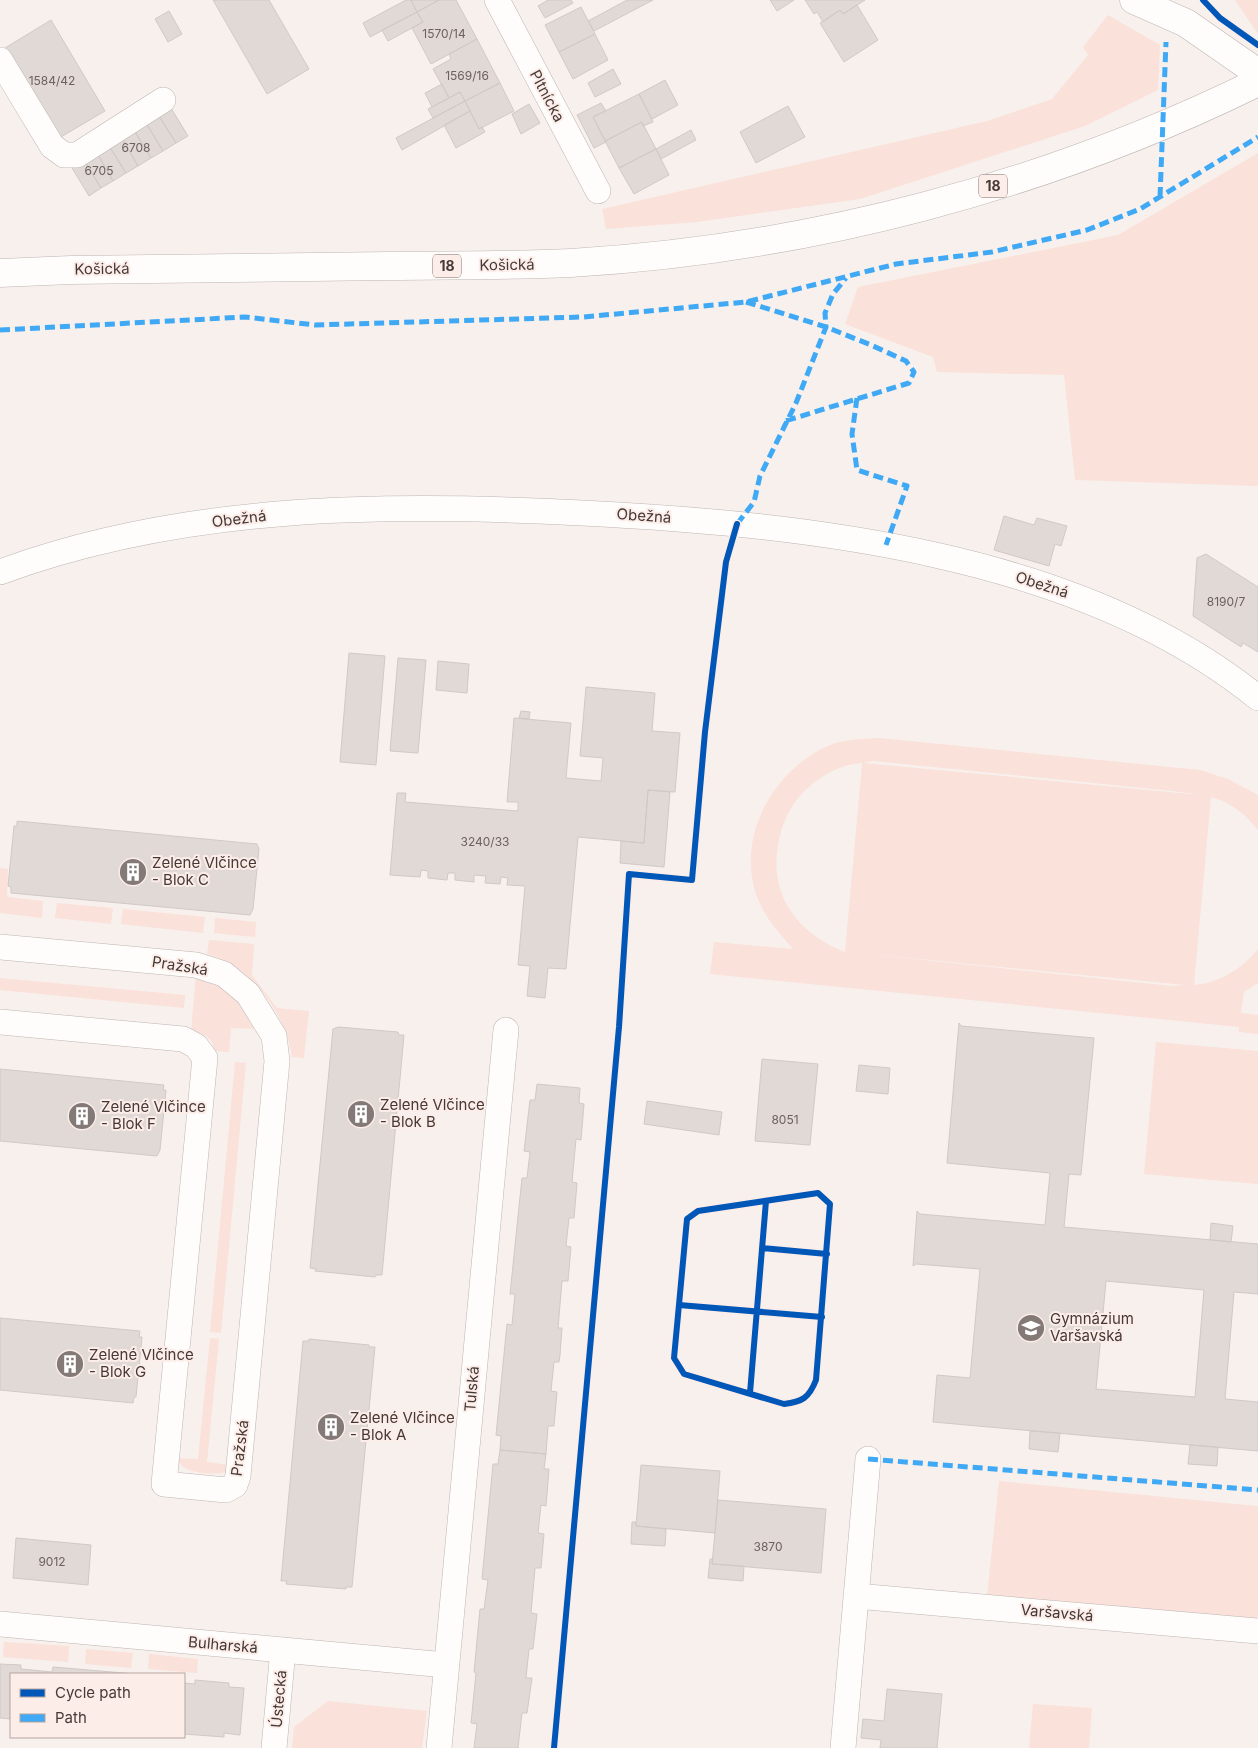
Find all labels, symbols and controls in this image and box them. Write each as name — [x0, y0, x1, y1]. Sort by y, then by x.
house number: 1570/14 — [422, 26, 466, 41]
street label: Pltnícka — [526, 67, 569, 125]
house number: 1569/16 — [445, 68, 489, 83]
house number: 1584/42 — [29, 73, 75, 88]
house number: 6708 — [121, 140, 151, 155]
house number: 6705 — [85, 163, 113, 178]
road number: 18 — [979, 175, 1007, 198]
road number: 18 — [433, 255, 461, 278]
street label: Košická — [479, 255, 535, 274]
street label: Košická — [74, 259, 130, 278]
street label: Obežná — [616, 504, 672, 527]
street label: Obežná — [211, 506, 267, 531]
street label: Obežná — [1013, 567, 1071, 602]
house number: 8190/7 — [1207, 594, 1245, 609]
house number: 3240/33 — [460, 834, 510, 849]
place label: Zelené Vlčince - Blok C — [152, 853, 257, 889]
building icon: Zelené Vlčince - Blok C — [118, 857, 148, 887]
street label: Pražská — [151, 952, 209, 979]
place label: Zelené Vlčince - Blok B — [380, 1095, 485, 1131]
place label: Zelené Vlčince - Blok F — [101, 1097, 206, 1133]
building icon: Zelené Vlčince - Blok B — [346, 1099, 376, 1129]
building icon: Zelené Vlčince - Blok F — [67, 1101, 97, 1131]
house number: 8051 — [771, 1112, 799, 1127]
place label: Gymnázium Varšavská — [1050, 1309, 1134, 1345]
school or university icon: Gymnázium Varšavská — [1016, 1313, 1046, 1343]
place label: Zelené Vlčince - Blok G — [89, 1345, 194, 1381]
building icon: Zelené Vlčince - Blok G — [55, 1349, 85, 1379]
street label: Tulská — [460, 1365, 483, 1413]
place label: Zelené Vlčince - Blok A — [350, 1408, 455, 1444]
building icon: Zelené Vlčince - Blok A — [316, 1412, 346, 1442]
street label: Pražská — [227, 1419, 252, 1477]
house number: 3870 — [753, 1539, 783, 1554]
house number: 9012 — [38, 1554, 66, 1569]
street label: Varšavská — [1020, 1600, 1094, 1625]
street label: Bulharská — [187, 1632, 259, 1657]
street label: Ústecká — [267, 1669, 290, 1729]
legend — [10, 1673, 185, 1738]
text: Cycle path — [55, 1683, 131, 1702]
text: Path — [55, 1708, 87, 1727]

